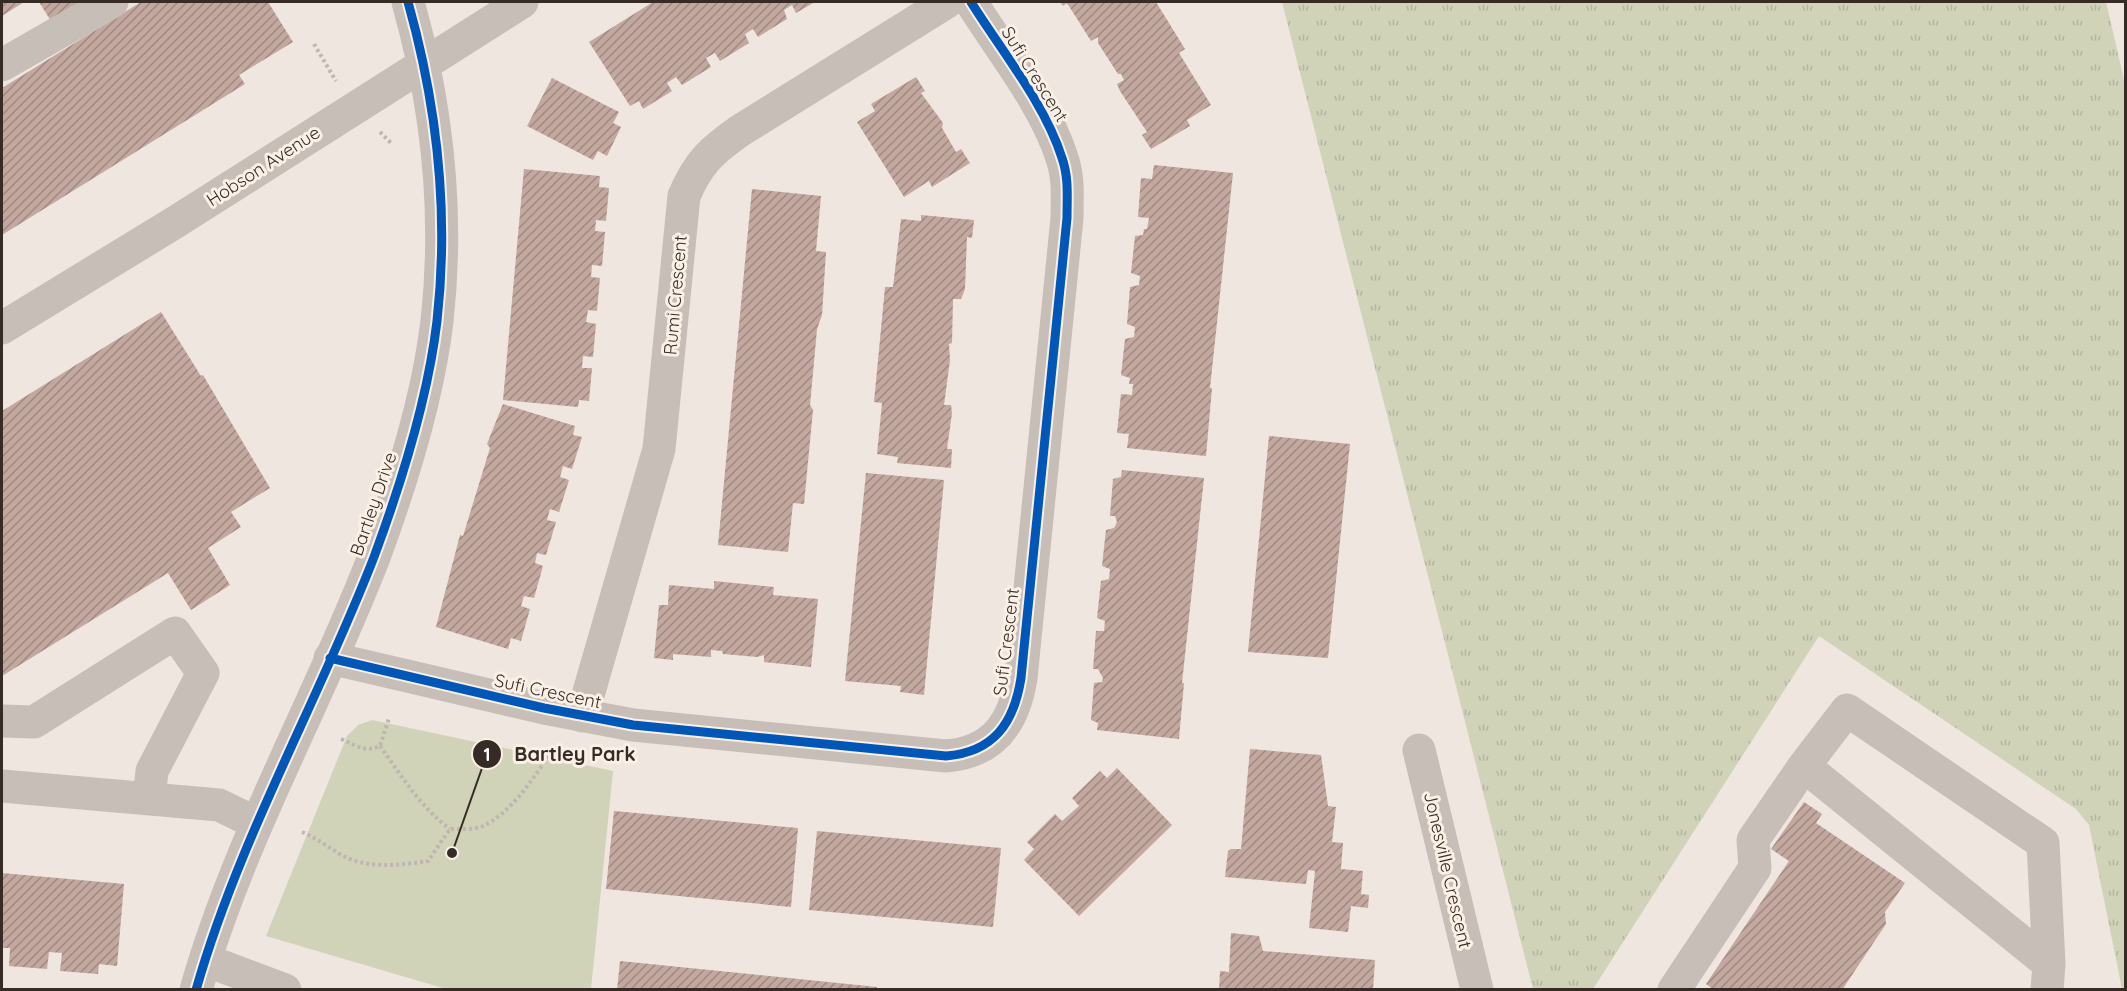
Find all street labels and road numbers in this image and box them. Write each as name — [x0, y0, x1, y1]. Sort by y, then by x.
street label: Sufi Crescent — [996, 22, 1074, 126]
street label: Hobson Avenue — [202, 121, 324, 211]
street label: Rumi Crescent — [658, 234, 692, 356]
street label: Bartley Drive — [345, 449, 401, 559]
street label: Sufi Crescent — [988, 587, 1024, 697]
street label: Sufi Crescent — [493, 668, 603, 714]
street label: Jonesville Crescent — [1419, 790, 1477, 950]

